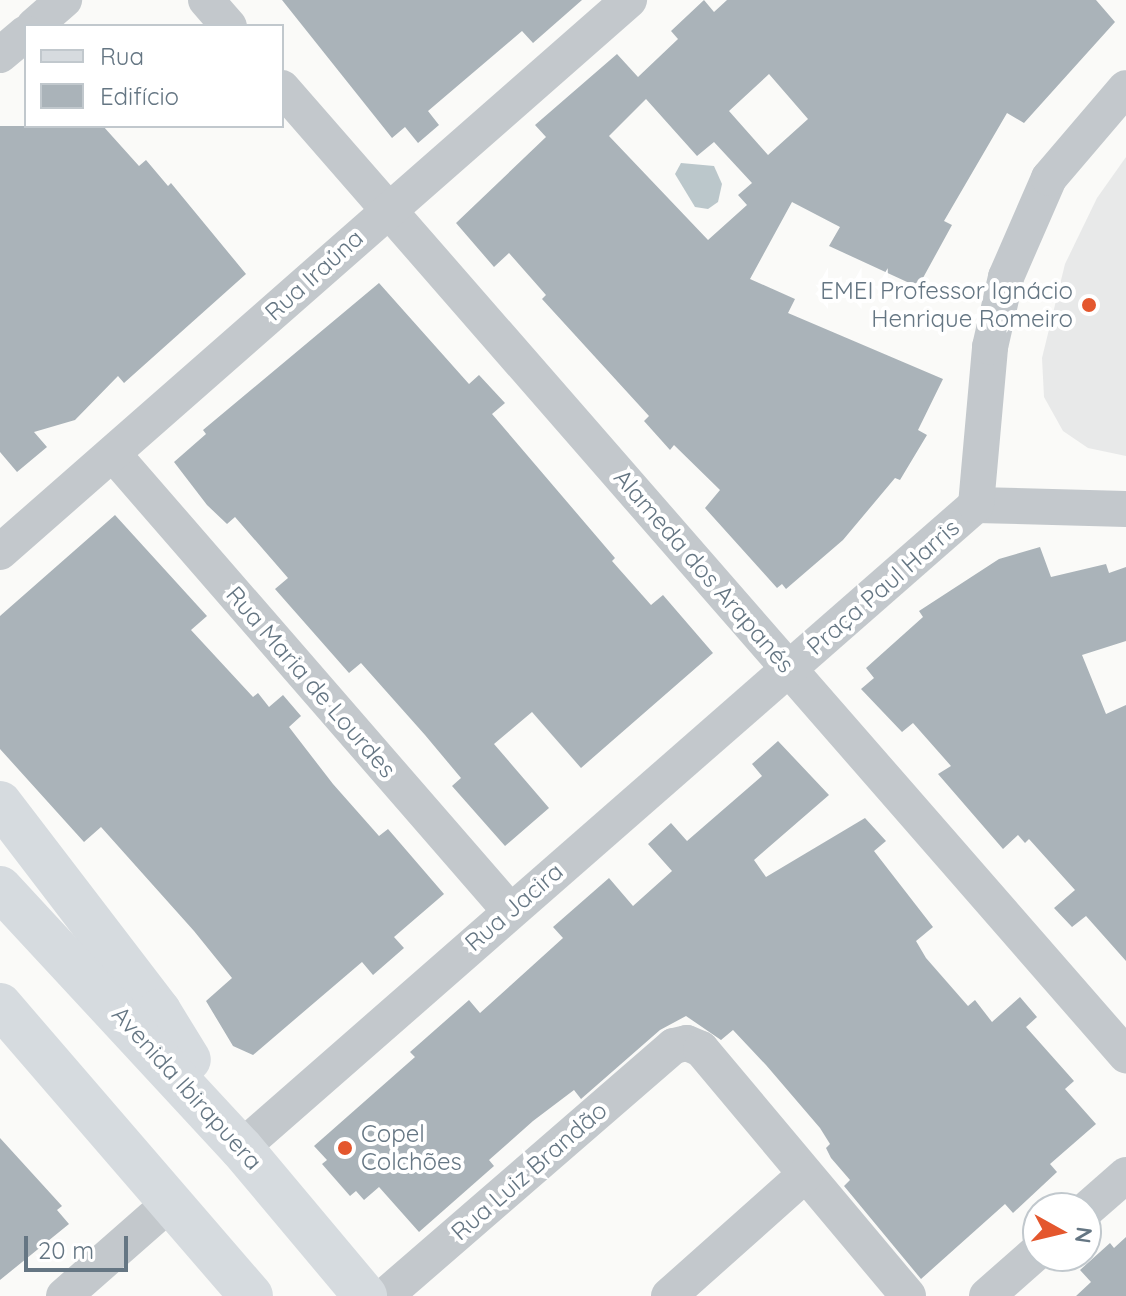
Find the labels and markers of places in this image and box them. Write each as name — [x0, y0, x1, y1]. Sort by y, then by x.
place label: EMEI Professor Ignácio Henrique Romeiro — [820, 277, 1073, 333]
marker: EMEI Professor Ignácio Henrique Romeiro — [1080, 296, 1098, 314]
place label: Copel Colchões — [361, 1120, 462, 1176]
marker: Copel Colchões — [336, 1139, 354, 1157]

